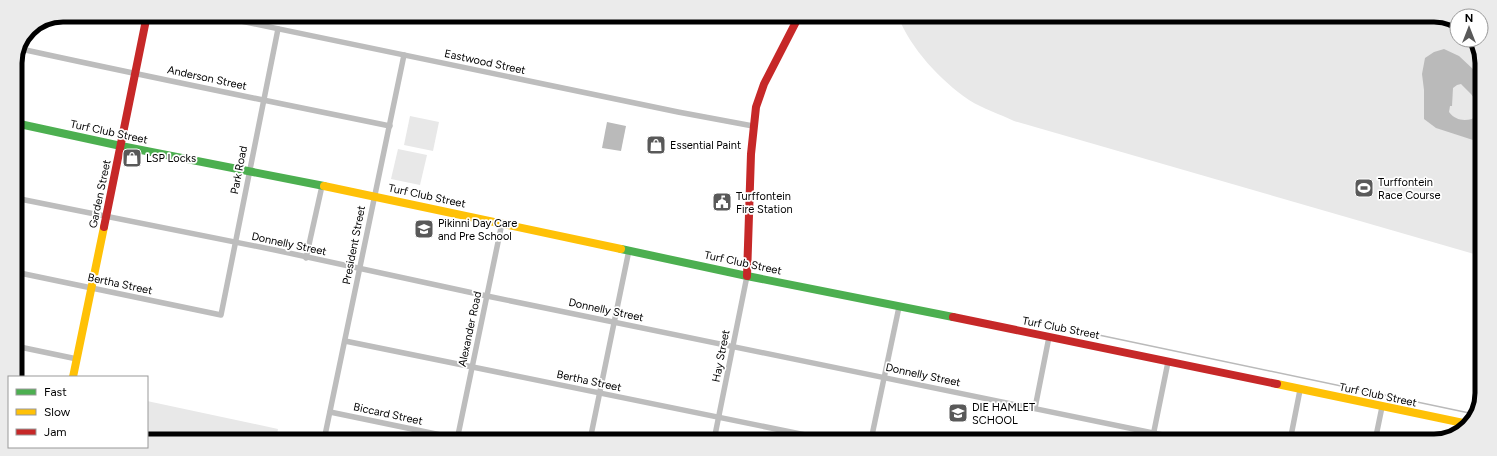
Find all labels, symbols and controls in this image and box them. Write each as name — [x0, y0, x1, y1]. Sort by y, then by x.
north arrow — [1449, 8, 1489, 48]
text: N — [1465, 12, 1473, 25]
street label: Eastwood Street — [443, 47, 527, 77]
street label: Anderson Street — [166, 63, 248, 93]
street label: Turf Club Street — [69, 117, 149, 147]
shop icon: Essential Paint — [645, 134, 667, 156]
place label: Essential Paint — [670, 139, 741, 152]
street label: Park Road — [228, 145, 250, 195]
shop icon: LSP Locks — [121, 147, 143, 169]
place label: LSP Locks — [146, 152, 196, 165]
street label: Garden Street — [86, 159, 114, 229]
place label: Turffontein Race Course — [1378, 176, 1440, 202]
sports icon: Turffontein Race Course — [1353, 177, 1375, 199]
street label: Turf Club Street — [387, 181, 467, 211]
place label: Turffontein Fire Station — [736, 190, 793, 216]
public building icon: Turffontein Fire Station — [711, 191, 733, 213]
street label: President Street — [340, 204, 368, 286]
place label: Pikinni Day Care and Pre School — [438, 217, 517, 243]
school or university icon: Pikinni Day Care and Pre School — [413, 218, 435, 240]
street label: Donnelly Street — [250, 230, 328, 258]
street label: Turf Club Street — [703, 248, 783, 278]
street label: Bertha Street — [86, 271, 154, 297]
street label: Alexander Road — [456, 290, 484, 368]
street label: Donnelly Street — [567, 296, 645, 324]
street label: Turf Club Street — [1021, 314, 1101, 342]
street label: Hay Street — [710, 329, 732, 383]
street label: Donnelly Street — [884, 361, 962, 389]
street label: Bertha Street — [555, 368, 623, 394]
legend — [8, 376, 148, 448]
street label: Turf Club Street — [1338, 380, 1418, 410]
text: Fast — [44, 385, 67, 399]
street label: Biccard Street — [352, 400, 424, 428]
place label: DIE HAMLET SCHOOL — [972, 401, 1035, 427]
school or university icon: DIE HAMLET SCHOOL — [947, 402, 969, 424]
text: Slow — [44, 405, 71, 419]
text: Jam — [44, 425, 67, 439]

